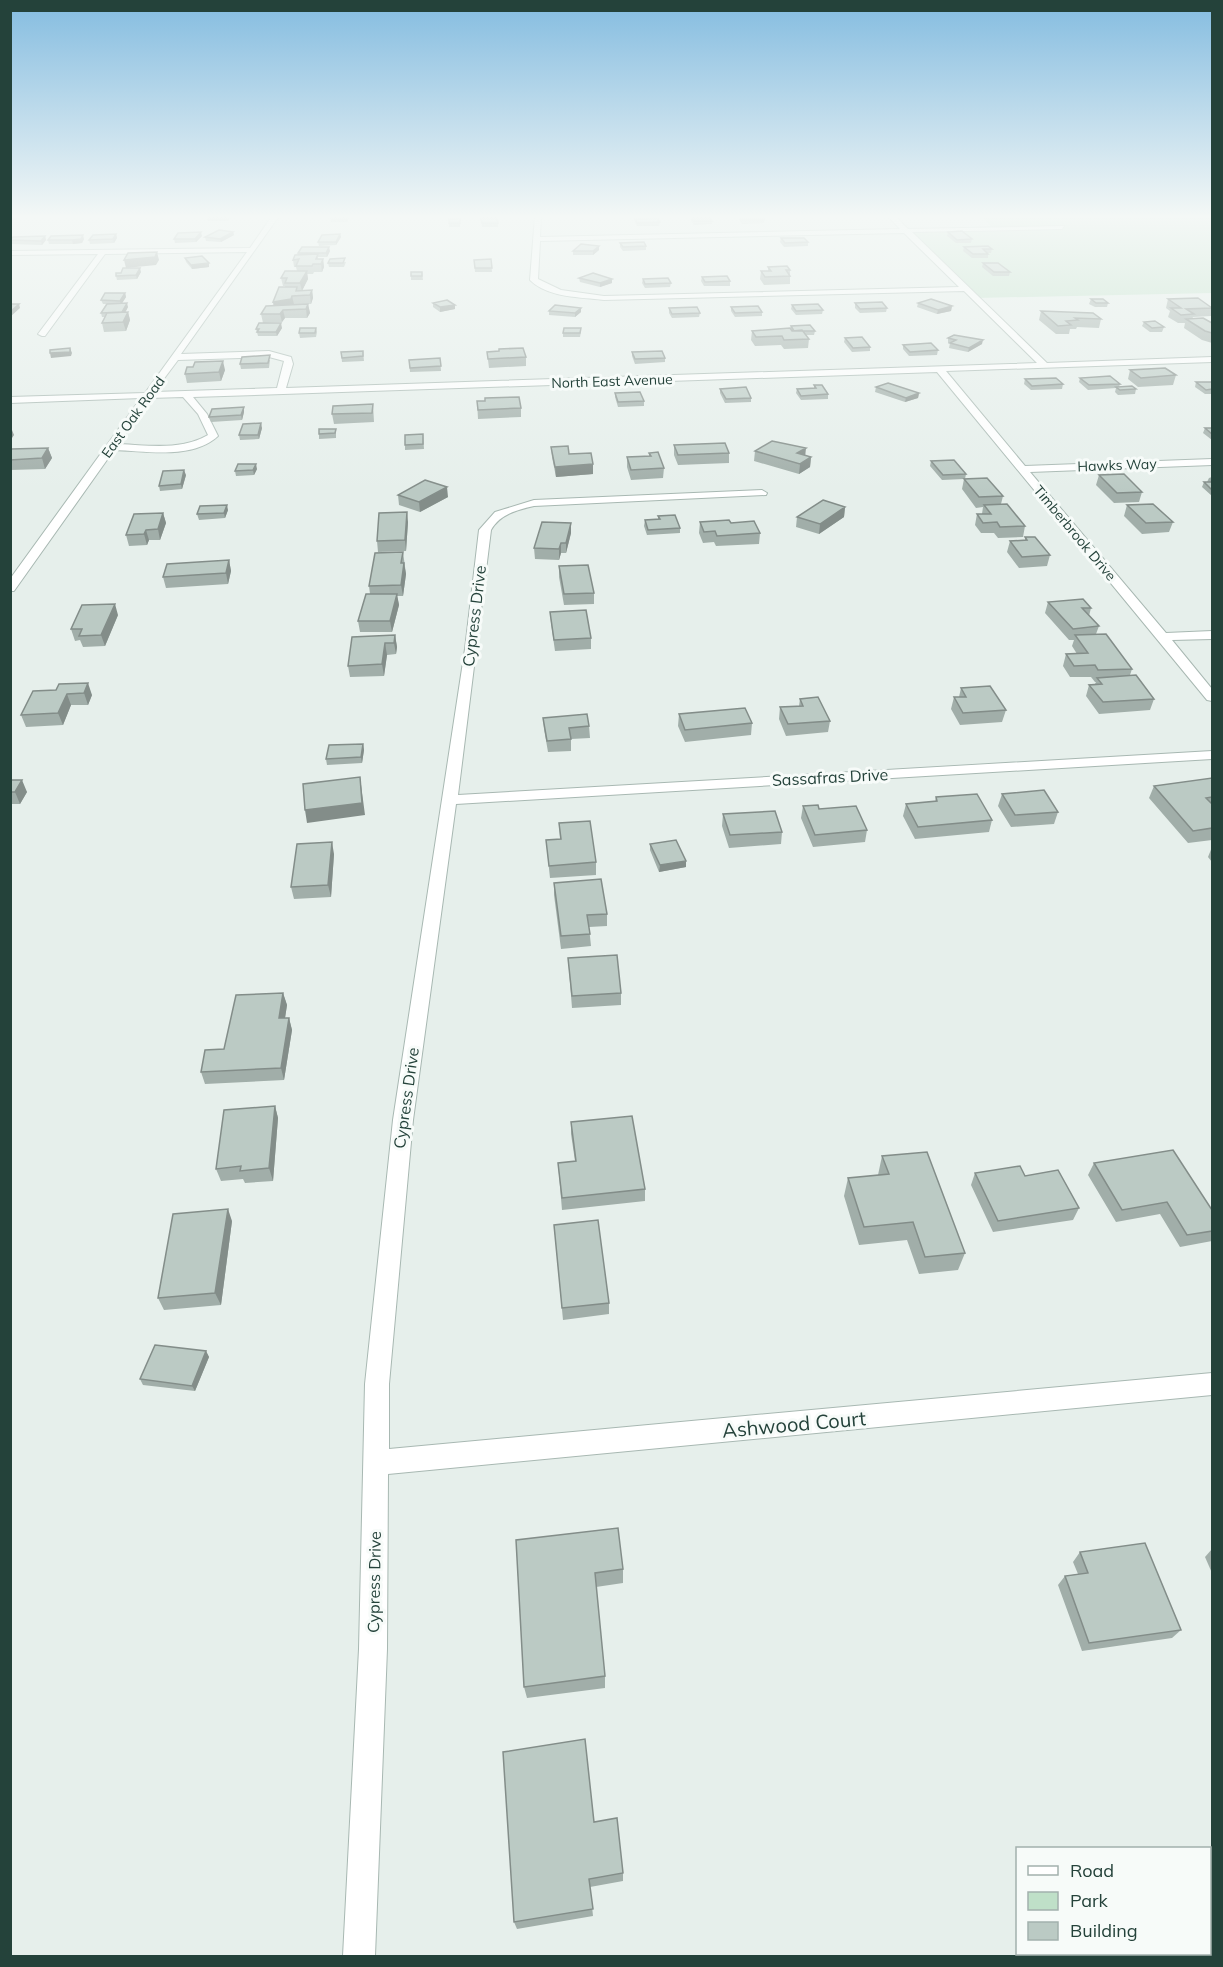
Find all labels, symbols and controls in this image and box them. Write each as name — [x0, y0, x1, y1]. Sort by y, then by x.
street label: North East Avenue — [551, 370, 673, 392]
street label: East Oak Road — [97, 373, 169, 461]
street label: Hawks Way — [1077, 455, 1158, 475]
street label: Timberbrook Drive — [1030, 482, 1120, 584]
street label: Cypress Drive — [458, 564, 490, 668]
street label: Sassafras Drive — [771, 764, 889, 790]
street label: Cypress Drive — [389, 1046, 423, 1150]
street label: Ashwood Court — [721, 1405, 867, 1443]
street label: Cypress Drive — [363, 1531, 385, 1633]
legend — [1016, 1847, 1211, 1955]
text: Road — [1070, 1859, 1114, 1882]
text: Park — [1070, 1889, 1109, 1912]
text: Building — [1070, 1919, 1138, 1942]

